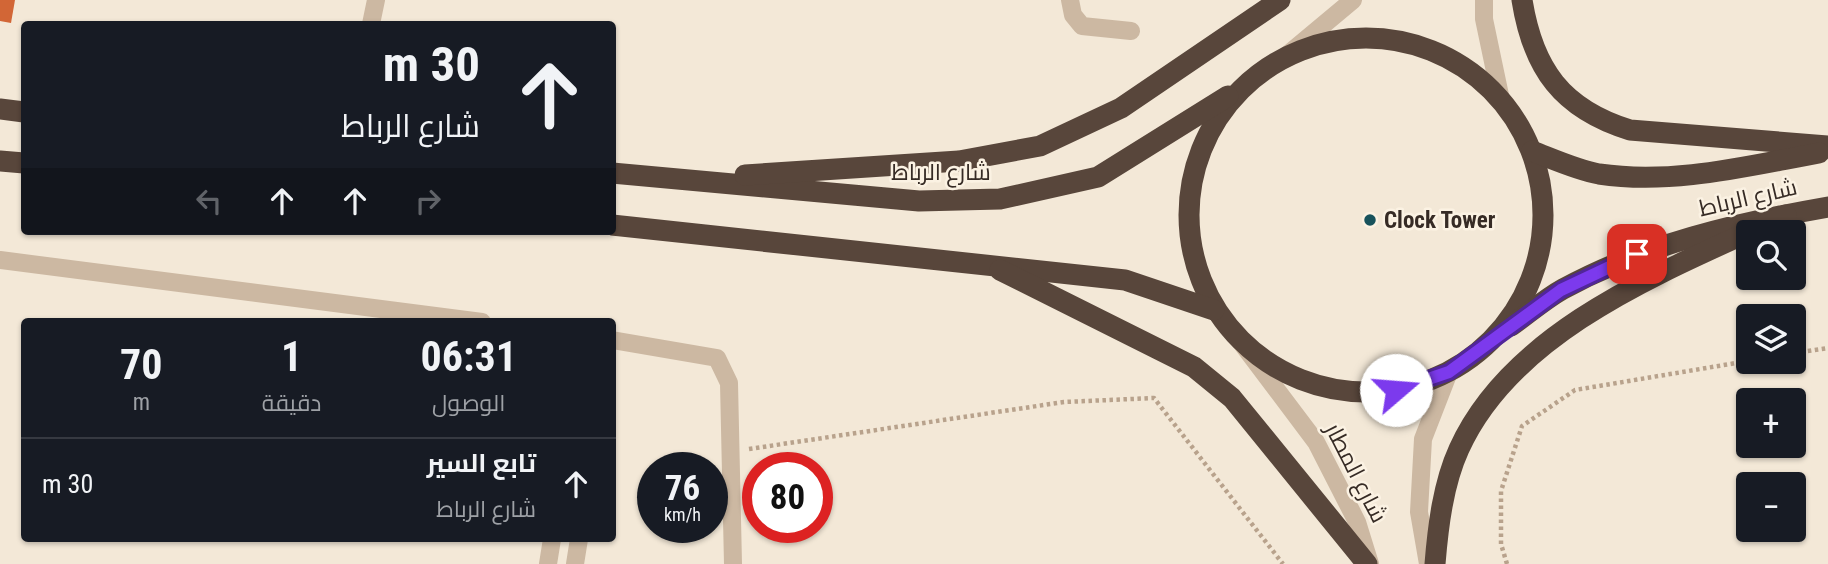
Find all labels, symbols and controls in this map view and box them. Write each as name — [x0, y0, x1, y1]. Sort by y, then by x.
text: 30 m — [383, 36, 480, 93]
icon: ahead — [504, 49, 595, 140]
text: شارع الرباط — [341, 107, 480, 145]
street label: شارع الرباط — [891, 159, 991, 188]
street label: شارع الرباط — [1696, 174, 1800, 224]
icon: left — [190, 182, 228, 220]
icon: ahead — [263, 182, 301, 220]
icon: ahead — [336, 182, 374, 220]
icon: right — [409, 182, 447, 220]
place label: Clock Tower — [1384, 207, 1496, 234]
marker: Clock Tower — [1362, 212, 1378, 228]
map controls — [1736, 220, 1806, 542]
button: search — [1736, 220, 1806, 290]
pin — [1607, 224, 1667, 284]
icon: arrive — [1618, 235, 1656, 273]
button: layers — [1736, 304, 1806, 374]
text: 1 — [281, 332, 302, 381]
text: 06:31 — [421, 332, 517, 381]
text: 70 — [120, 340, 163, 389]
position arrow — [1359, 353, 1433, 427]
button: + — [1736, 388, 1806, 458]
text: m — [133, 389, 150, 416]
text: دقيقة — [262, 390, 321, 417]
text: الوصول — [432, 390, 505, 417]
street label: شارع المطار — [1317, 417, 1393, 528]
text: تابع السير — [427, 448, 536, 478]
speed limit sign: 80 — [742, 452, 833, 543]
icon: ahead — [557, 465, 595, 503]
text: 76 — [665, 468, 700, 509]
text: 30 m — [42, 469, 93, 499]
button: − — [1736, 472, 1806, 542]
text: شارع الرباط — [436, 496, 536, 523]
text: km/h — [664, 504, 701, 525]

